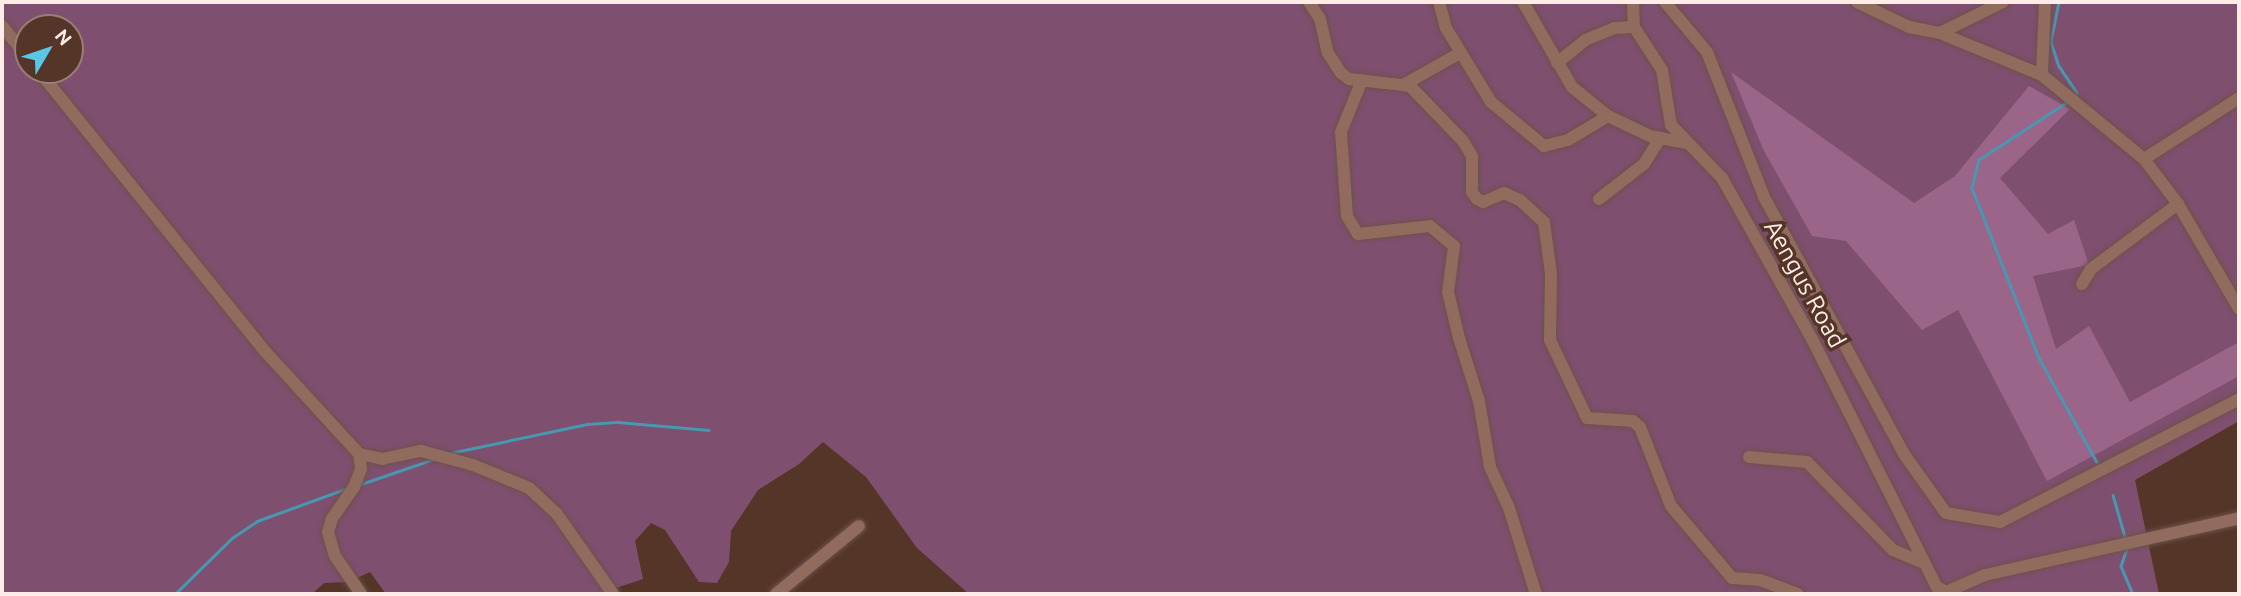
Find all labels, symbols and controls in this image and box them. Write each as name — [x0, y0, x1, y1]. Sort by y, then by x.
north arrow — [14, 14, 84, 84]
text: N — [51, 25, 77, 49]
street label: Aengus Road — [1758, 215, 1852, 353]

